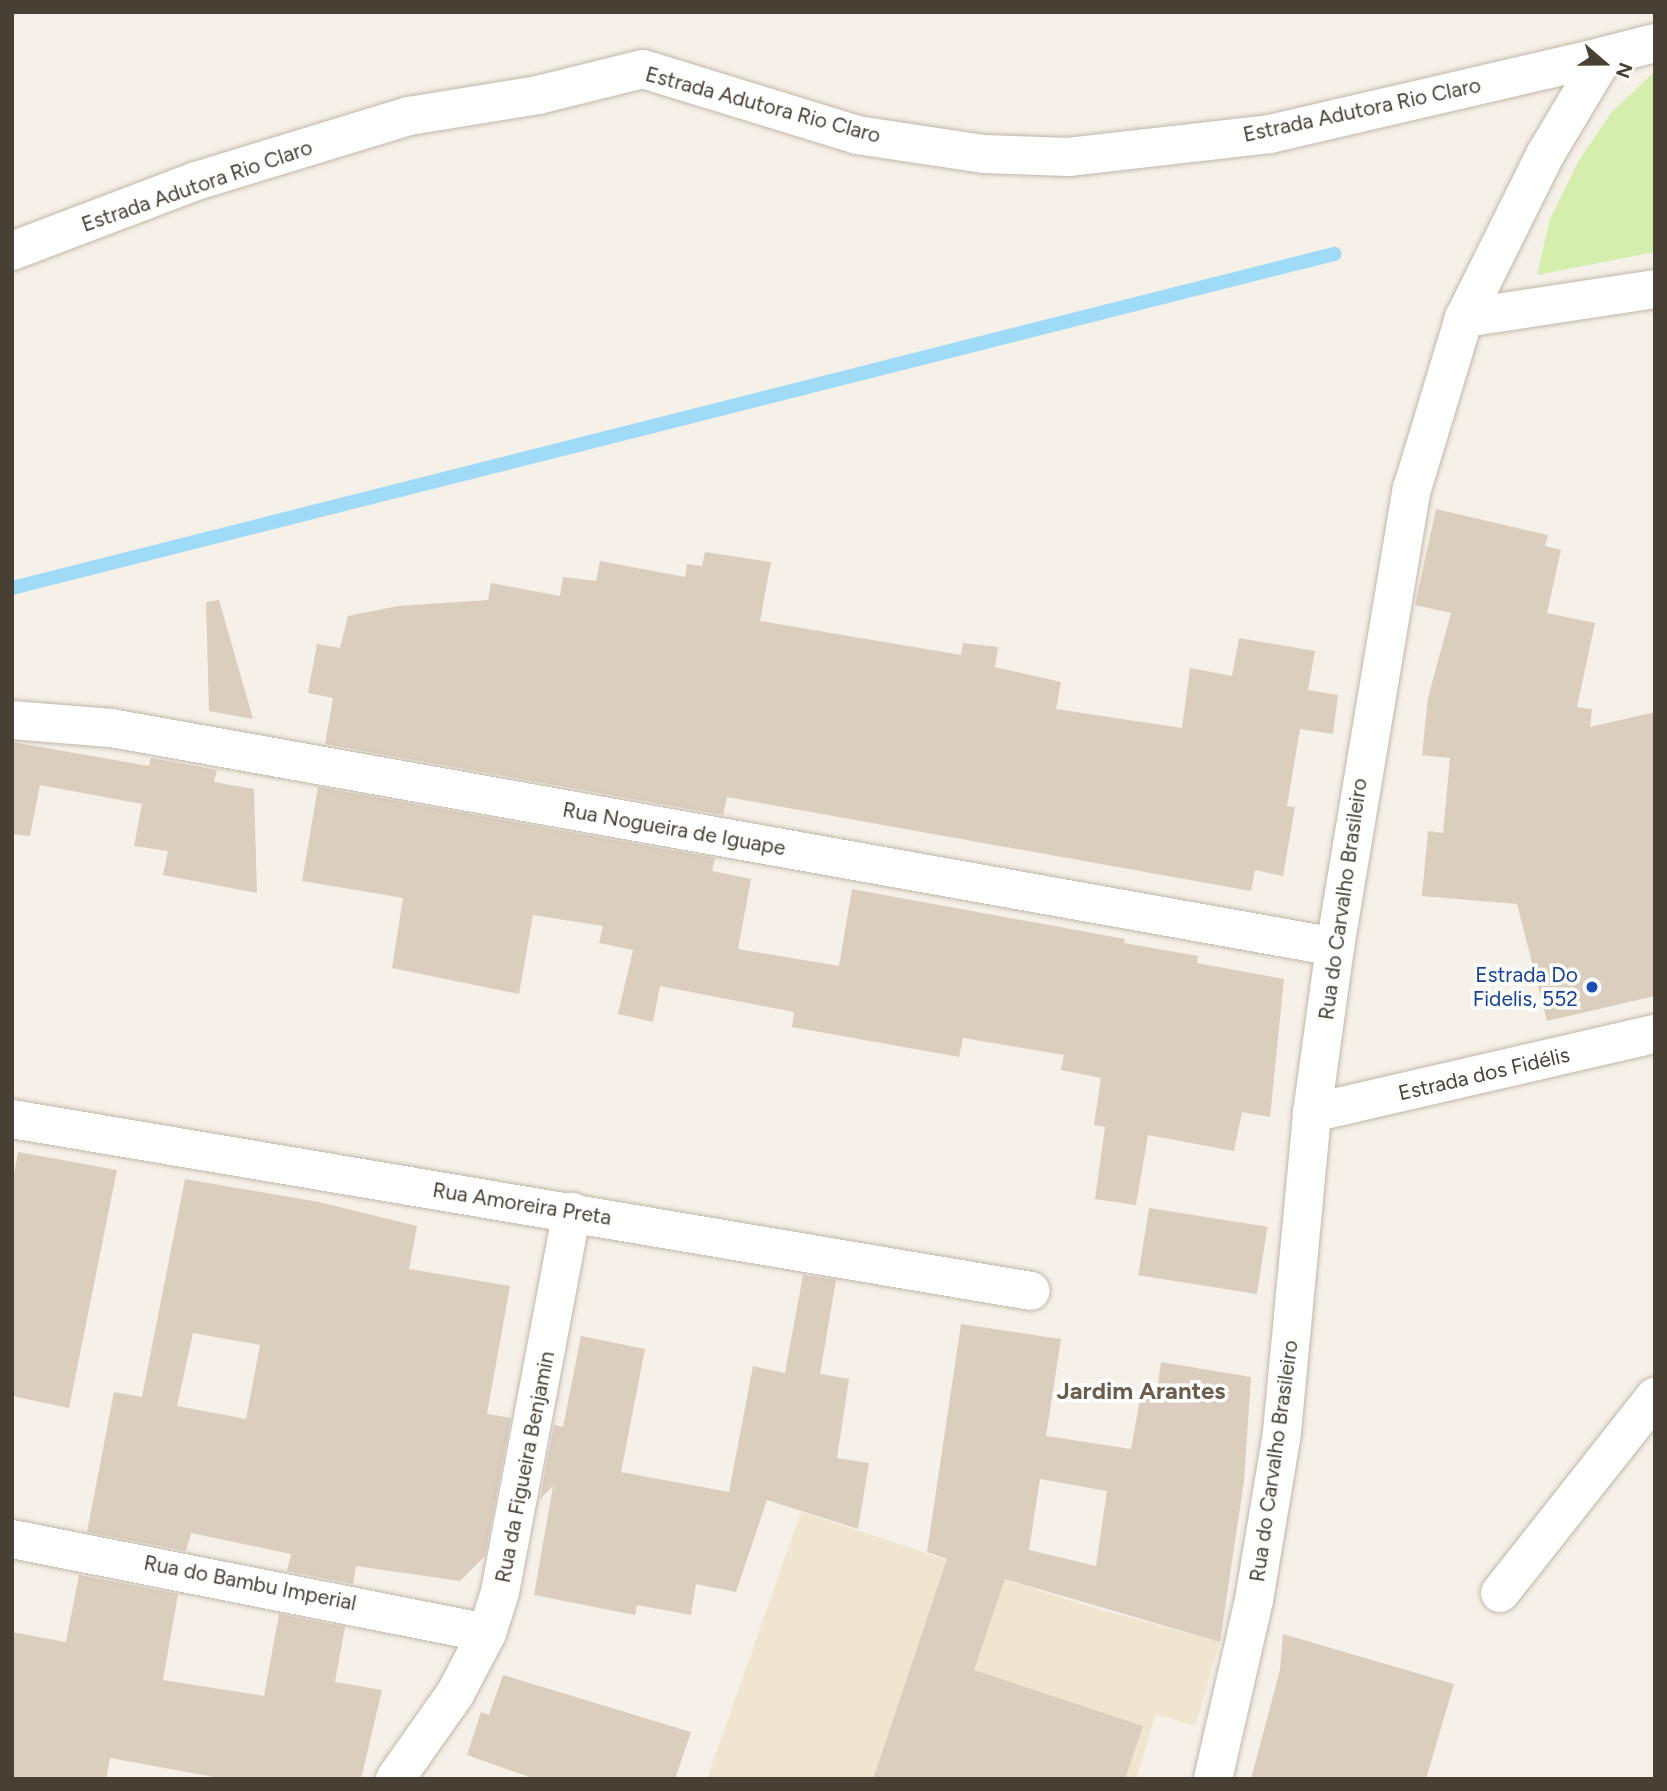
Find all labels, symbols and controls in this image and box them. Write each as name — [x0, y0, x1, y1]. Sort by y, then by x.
north arrow — [1569, 28, 1639, 98]
text: N — [1611, 60, 1638, 81]
street label: Estrada Adutora Rio Claro — [643, 61, 883, 149]
street label: Estrada Adutora Rio Claro — [1241, 72, 1483, 148]
street label: Estrada Adutora Rio Claro — [78, 135, 316, 237]
street label: Rua do Carvalho Brasileiro — [1314, 776, 1372, 1022]
street label: Rua Nogueira de Iguape — [561, 797, 787, 861]
place label: Estrada Do Fidelis, 552 — [1473, 962, 1578, 1012]
marker: Estrada Do Fidelis, 552 — [1584, 979, 1600, 995]
street label: Estrada dos Fidélis — [1396, 1042, 1572, 1106]
street label: Rua Amoreira Preta — [431, 1177, 613, 1231]
street label: Rua do Carvalho Brasileiro — [1245, 1338, 1303, 1584]
street label: Rua da Figueira Benjamin — [490, 1349, 560, 1585]
district label: Jardim Arantes — [1057, 1377, 1225, 1405]
street label: Rua do Bambu Imperial — [142, 1550, 358, 1616]

